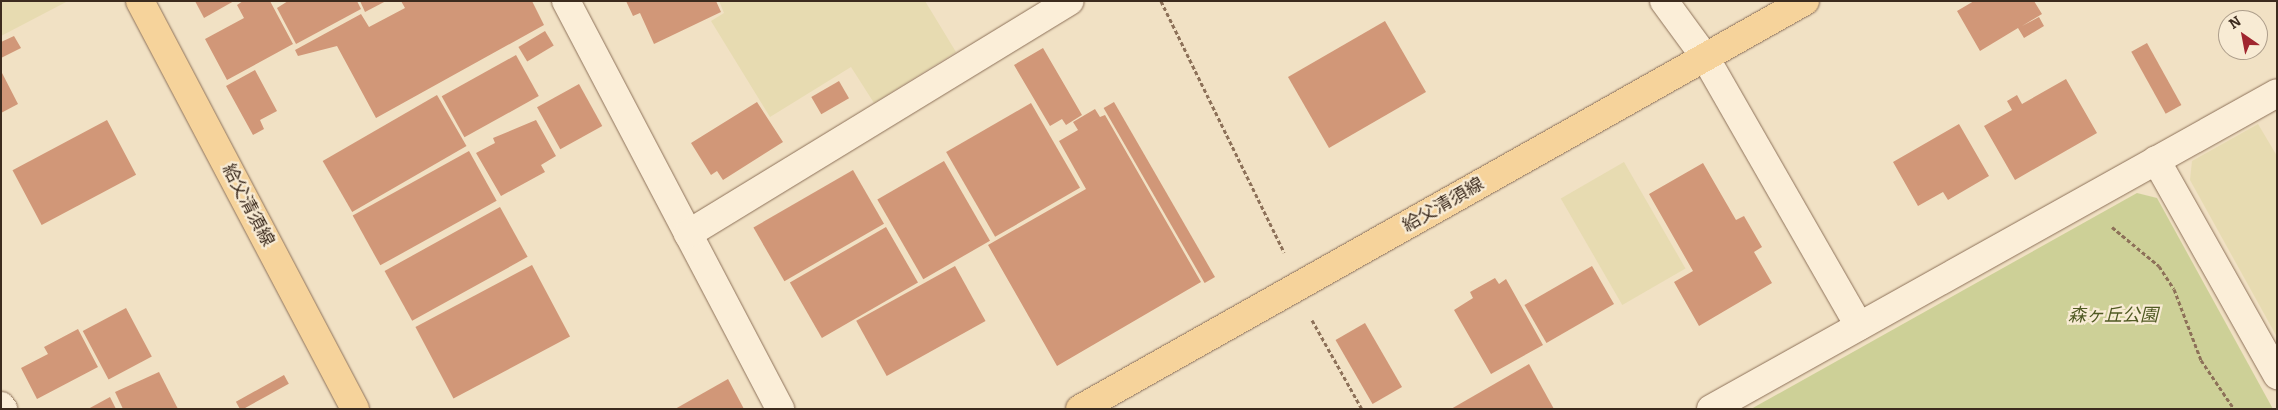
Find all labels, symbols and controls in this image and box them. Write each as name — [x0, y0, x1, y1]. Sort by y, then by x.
north arrow — [2218, 10, 2268, 60]
text: N — [2226, 13, 2244, 33]
street label: 給父清須線 — [217, 160, 279, 250]
street label: 給父清須線 — [1399, 173, 1487, 237]
park label: 森ヶ丘公園 — [2068, 304, 2158, 326]

